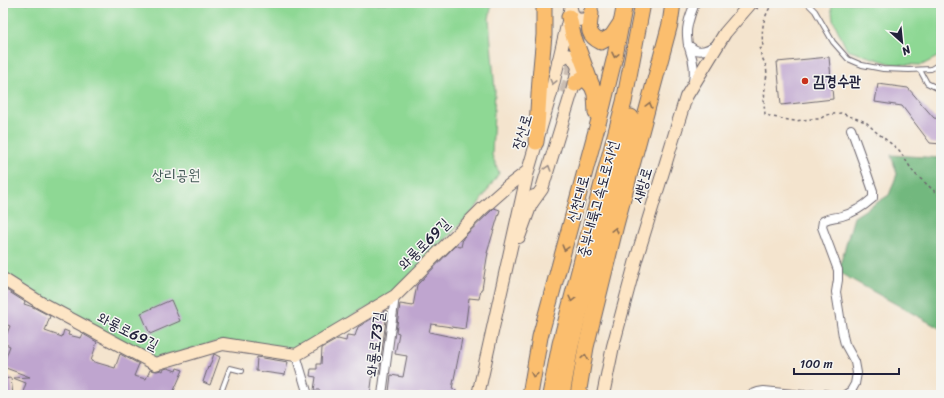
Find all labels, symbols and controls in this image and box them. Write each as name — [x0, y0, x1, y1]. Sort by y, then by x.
north arrow — [882, 22, 922, 62]
text: N — [898, 40, 915, 61]
one-way arrow — [612, 52, 620, 58]
place label: 김경수관 — [813, 68, 861, 94]
marker: 김경수관 — [800, 76, 810, 86]
one-way arrow — [550, 79, 558, 85]
one-way arrow — [644, 101, 653, 108]
street label: 장산로 — [505, 111, 539, 153]
street label: 중부내륙고속도로지선 — [570, 137, 626, 261]
park label: 상리공원 — [152, 162, 200, 188]
street label: 새방로 — [624, 164, 660, 206]
one-way arrow — [543, 165, 552, 172]
street label: 신천대로 — [559, 172, 597, 226]
street label: 와룡로69길 — [391, 211, 457, 277]
one-way arrow — [610, 227, 619, 234]
one-way arrow — [561, 245, 570, 252]
one-way arrow — [568, 296, 576, 303]
street label: 와룡로69길 — [93, 304, 163, 358]
street label: 와룡로73길 — [358, 310, 392, 378]
scale bar — [794, 350, 899, 376]
one-way arrow — [580, 353, 589, 360]
text: 100 m — [800, 353, 833, 375]
one-way arrow — [530, 371, 538, 378]

